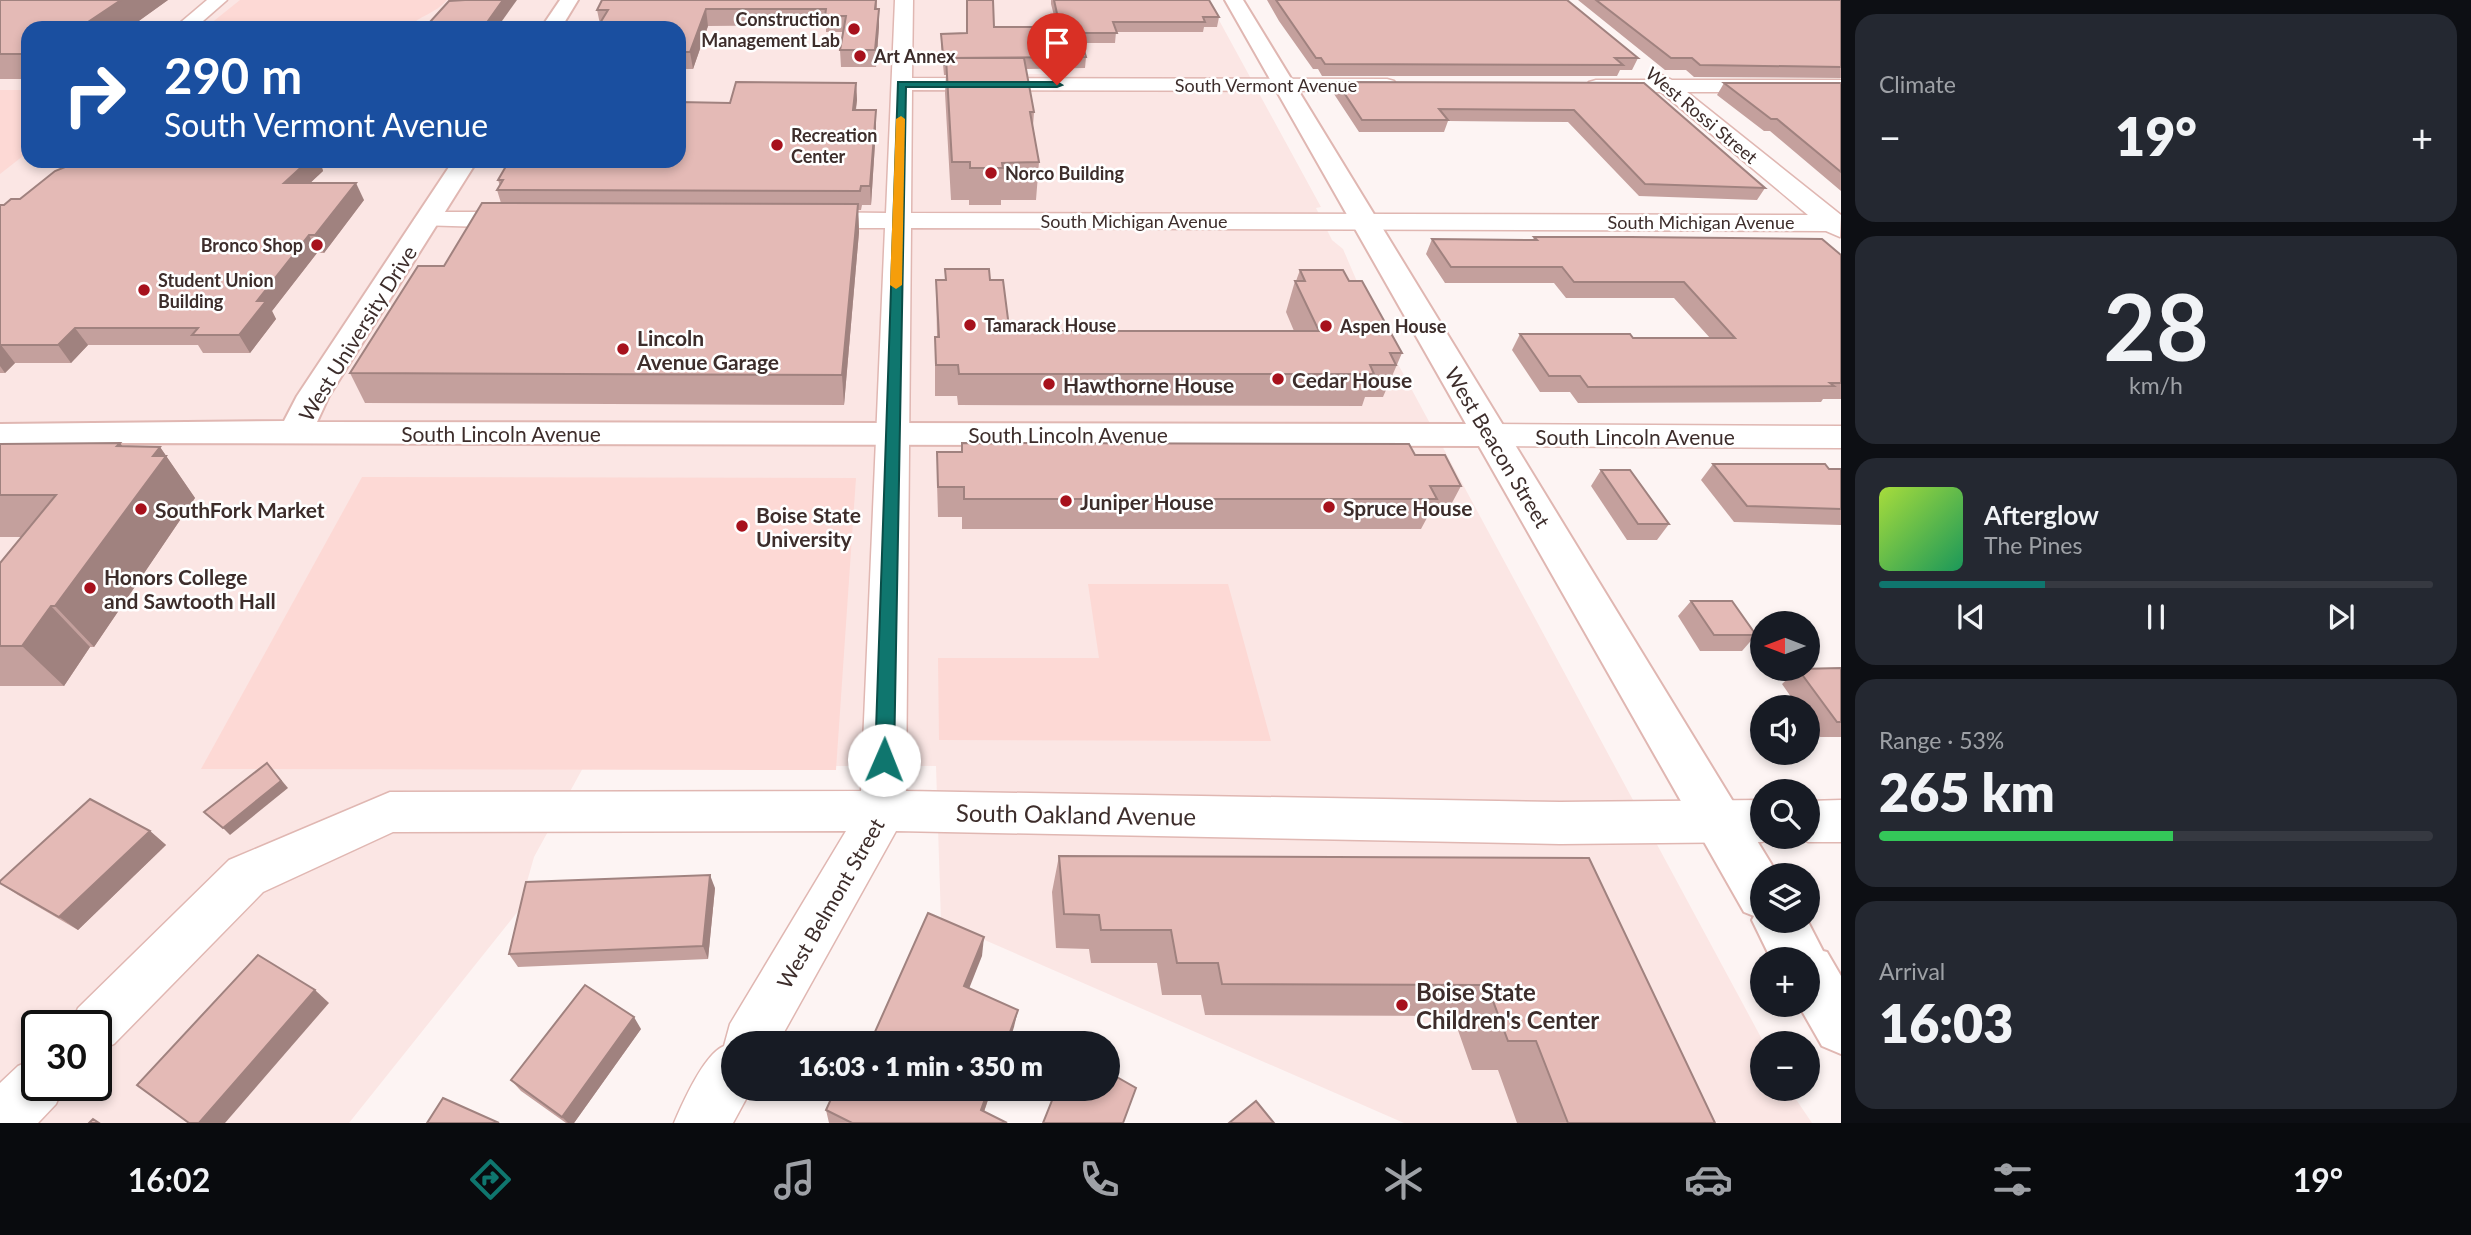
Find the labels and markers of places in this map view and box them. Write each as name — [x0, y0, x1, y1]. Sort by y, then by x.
place label: Construction Management Lab — [701, 8, 840, 51]
pin — [1027, 13, 1087, 85]
marker: Construction Management Lab — [846, 21, 862, 37]
place label: Art Annex — [873, 45, 956, 67]
marker: Art Annex — [852, 48, 868, 64]
place label: Recreation Center — [791, 124, 877, 167]
marker: Recreation Center — [769, 137, 785, 153]
place label: Norco Building — [1005, 162, 1124, 184]
marker: Norco Building — [983, 165, 999, 181]
place label: Bronco Shop — [201, 234, 303, 256]
marker: Bronco Shop — [309, 237, 325, 253]
place label: Student Union Building — [158, 269, 274, 312]
marker: Student Union Building — [136, 282, 152, 298]
place label: Tamarack House — [984, 314, 1117, 336]
place label: Aspen House — [1339, 315, 1447, 337]
marker: Tamarack House — [962, 317, 978, 333]
marker: Aspen House — [1318, 318, 1334, 334]
place label: Lincoln Avenue Garage — [636, 325, 779, 374]
marker: Lincoln Avenue Garage — [615, 341, 631, 357]
place label: Cedar House — [1292, 367, 1412, 392]
marker: Cedar House — [1270, 371, 1286, 387]
place label: Hawthorne House — [1063, 372, 1234, 397]
marker: Hawthorne House — [1041, 376, 1057, 392]
place label: Juniper House — [1080, 489, 1214, 514]
marker: Juniper House — [1058, 493, 1074, 509]
place label: Spruce House — [1343, 495, 1472, 520]
place label: SouthFork Market — [155, 497, 325, 522]
marker: Spruce House — [1321, 499, 1337, 515]
marker: SouthFork Market — [133, 501, 149, 517]
place label: Boise State University — [756, 502, 861, 551]
marker: Boise State University — [734, 518, 750, 534]
place label: Honors College and Sawtooth Hall — [104, 564, 276, 613]
marker: Honors College and Sawtooth Hall — [82, 580, 98, 596]
place label: Boise State Children's Center — [1416, 977, 1599, 1034]
marker: Boise State Children's Center — [1394, 997, 1410, 1013]

